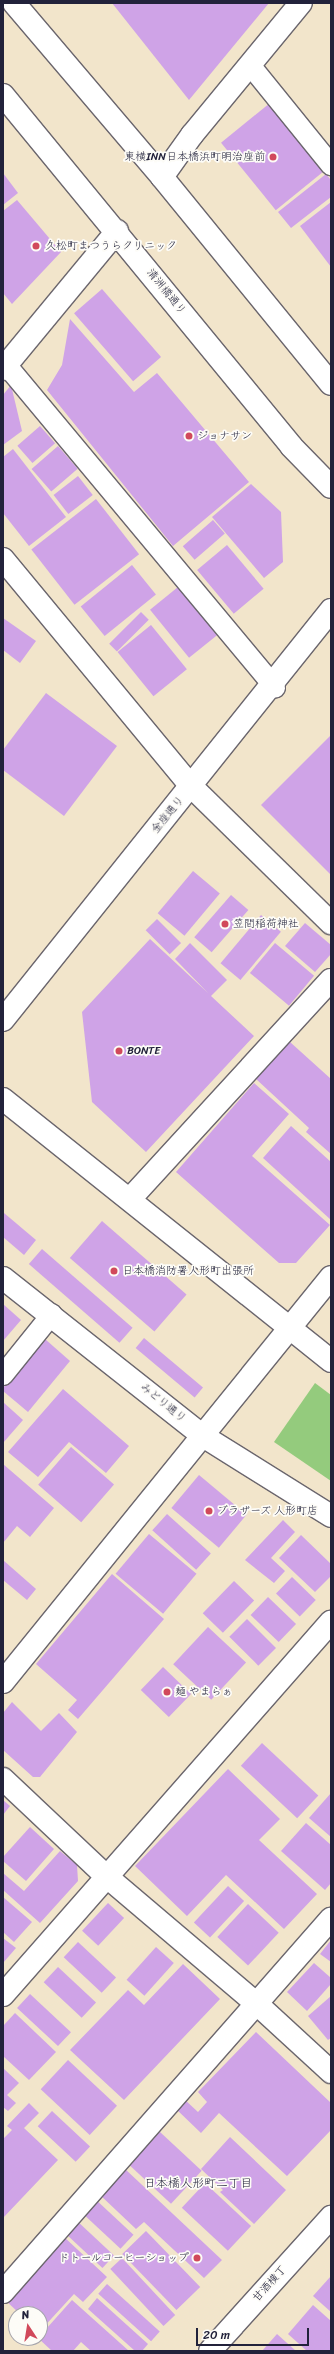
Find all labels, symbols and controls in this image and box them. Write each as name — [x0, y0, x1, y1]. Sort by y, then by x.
place label: 東横INN日本橋浜町明治座前 — [124, 150, 265, 164]
marker: 東横INN日本橋浜町明治座前 — [268, 152, 278, 162]
place label: 久松町まつうらクリニック — [45, 239, 177, 253]
marker: 久松町まつうらクリニック — [30, 240, 42, 252]
street label: 清洲橋通り — [144, 266, 188, 318]
place label: ジョナサン — [197, 429, 252, 443]
marker: ジョナサン — [184, 431, 194, 441]
street label: 金座通り — [149, 794, 187, 836]
place label: 笠間稲荷神社 — [233, 917, 299, 931]
marker: 笠間稲荷神社 — [220, 919, 230, 929]
place label: BONTE — [127, 1044, 160, 1058]
marker: BONTE — [114, 1046, 124, 1056]
place label: 日本橋消防署人形町出張所 — [122, 1264, 254, 1278]
marker: 日本橋消防署人形町出張所 — [109, 1266, 119, 1276]
street label: みどり通り — [137, 1381, 189, 1425]
place label: ブラザーズ 人形町店 — [217, 1504, 319, 1518]
marker: ブラザーズ 人形町店 — [204, 1506, 214, 1516]
place label: 麺 やまらぁ — [175, 1685, 233, 1699]
marker: 麺 やまらぁ — [162, 1687, 172, 1697]
district label: 日本橋人形町二丁目 — [144, 2177, 252, 2191]
place label: ドトールコーヒーショップ — [58, 2251, 189, 2265]
marker: ドトールコーヒーショップ — [192, 2253, 202, 2263]
street label: 甘酒横丁 — [250, 2263, 290, 2305]
text: N — [20, 2305, 31, 2325]
north arrow — [8, 2306, 48, 2346]
scale bar — [198, 2320, 311, 2346]
text: 20 m — [203, 2324, 230, 2346]

